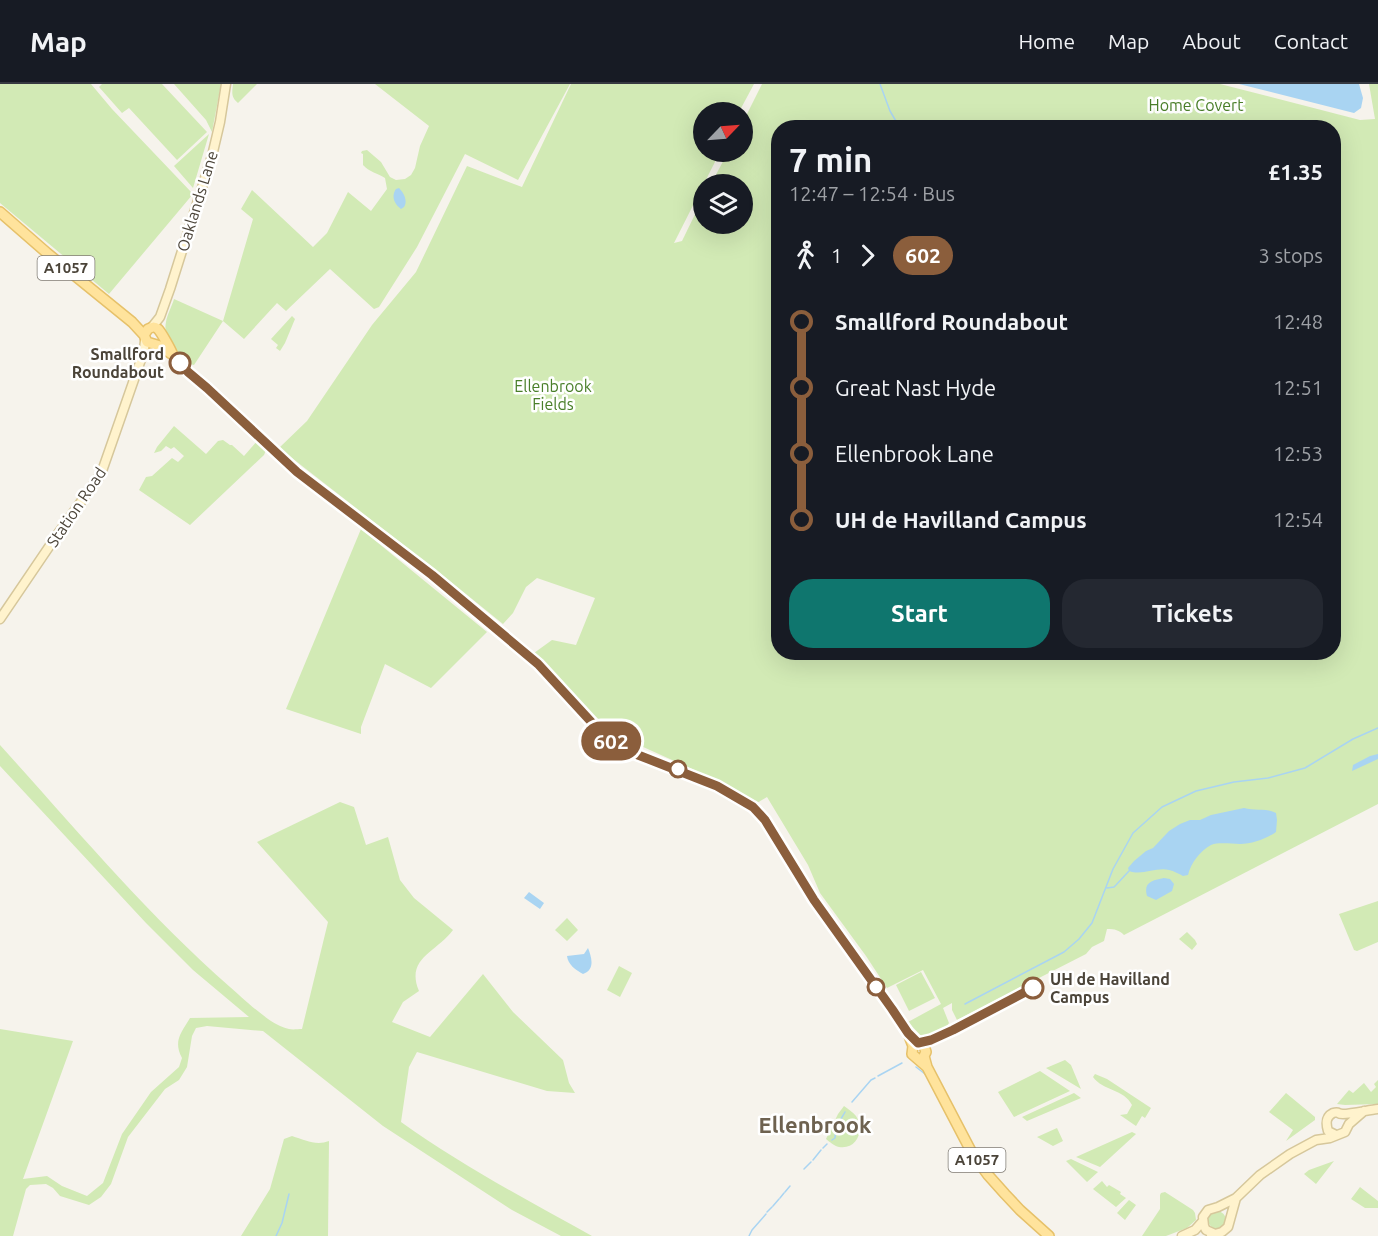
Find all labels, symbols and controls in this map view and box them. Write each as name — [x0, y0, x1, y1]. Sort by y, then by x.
text: Map — [30, 26, 87, 57]
text: Home — [1018, 29, 1075, 53]
text: Map — [1108, 29, 1149, 53]
text: About — [1182, 29, 1241, 53]
text: Contact — [1274, 29, 1348, 53]
park label: Home Covert — [1149, 96, 1244, 114]
north arrow — [693, 102, 753, 162]
map controls — [693, 102, 753, 234]
text: 7 min — [789, 141, 872, 178]
street label: Oaklands Lane — [173, 148, 221, 254]
text: £1.35 — [1268, 159, 1323, 184]
button: layers — [693, 174, 753, 234]
text: 12:47 – 12:54 · Bus — [789, 182, 955, 205]
icon: walk — [789, 239, 822, 272]
icon: forward — [851, 239, 884, 272]
text: 602 — [905, 243, 941, 267]
text: 1 — [831, 244, 842, 267]
text: 3 stops — [1259, 244, 1323, 267]
road number: A1057 — [38, 256, 94, 280]
text: Smallford Roundabout — [835, 309, 1068, 334]
text: 12:48 — [1273, 310, 1323, 333]
place label: Smallford Roundabout — [72, 345, 164, 381]
marker: Smallford Roundabout — [169, 352, 191, 374]
text: Great Nast Hyde — [835, 375, 996, 400]
text: 12:51 — [1273, 376, 1323, 399]
park label: Ellenbrook Fields — [514, 377, 592, 413]
text: Ellenbrook Lane — [835, 441, 994, 466]
text: 12:53 — [1273, 442, 1323, 465]
street label: Station Road — [43, 464, 109, 550]
text: UH de Havilland Campus — [835, 507, 1087, 532]
text: 12:54 — [1273, 508, 1323, 531]
button: Start — [789, 579, 1050, 648]
button: Tickets — [1062, 579, 1323, 648]
line badge: 602 — [576, 722, 646, 760]
text: 602 — [593, 729, 629, 753]
unlabelled marker — [669, 760, 687, 778]
place label: UH de Havilland Campus — [1050, 970, 1170, 1006]
marker: UH de Havilland Campus — [1022, 977, 1044, 999]
unlabelled marker — [867, 978, 885, 996]
district label: Ellenbrook — [759, 1112, 872, 1137]
road number: A1057 — [948, 1148, 1006, 1172]

